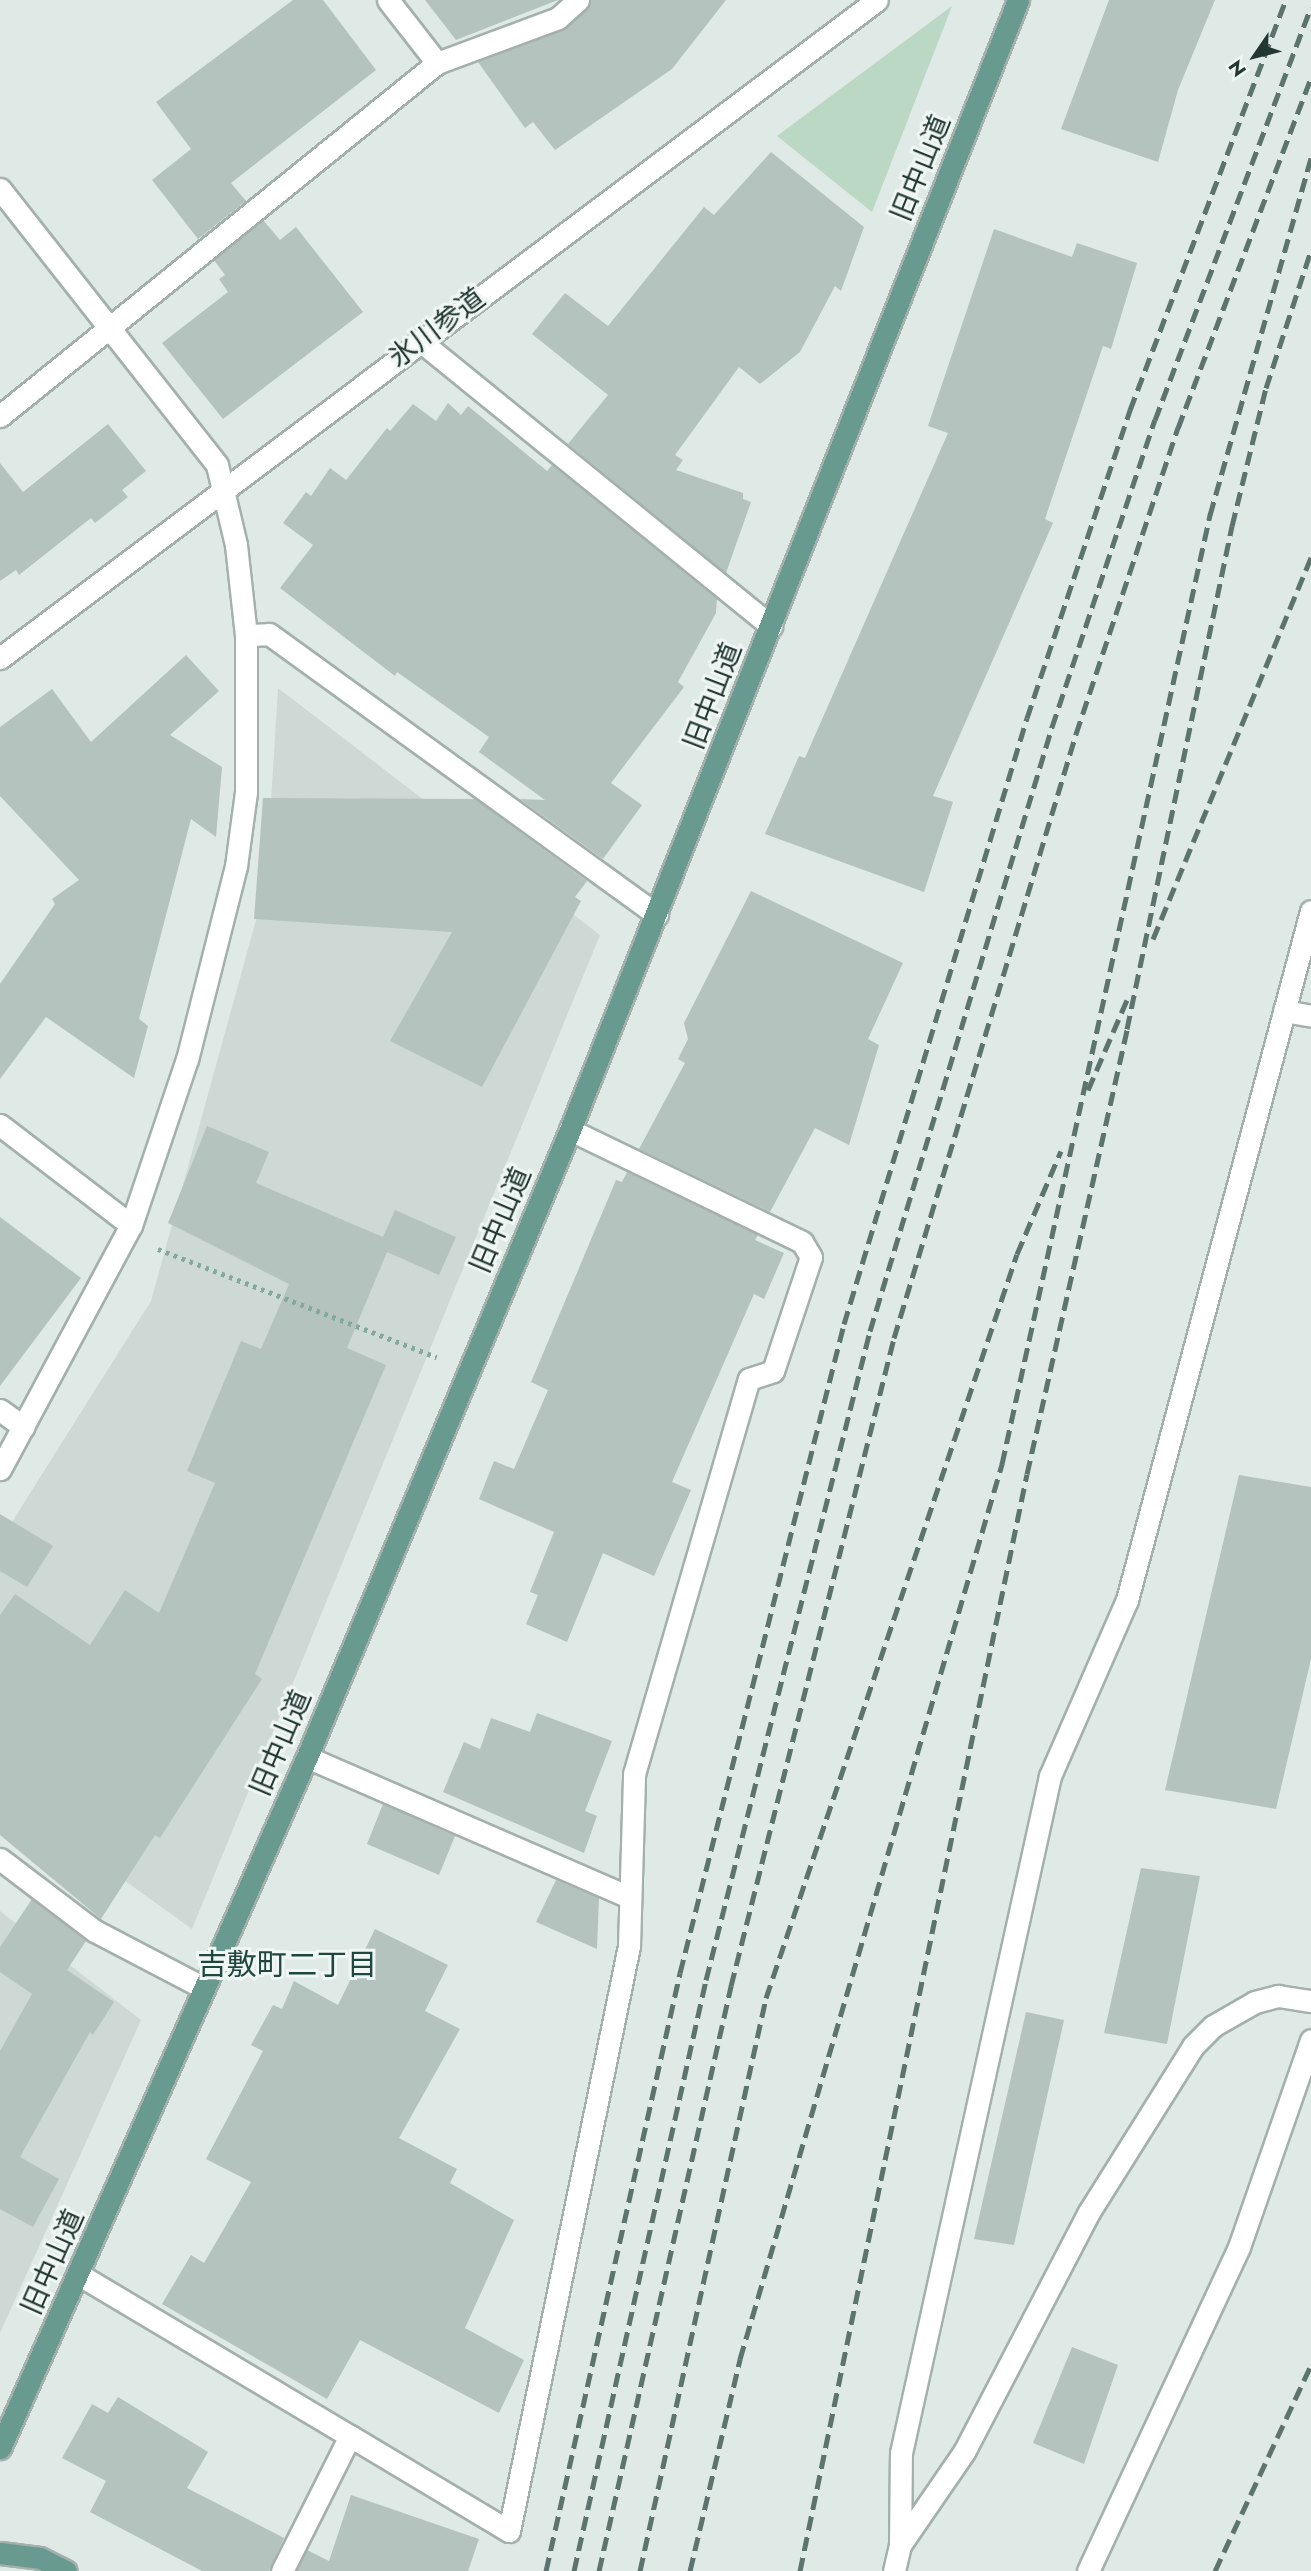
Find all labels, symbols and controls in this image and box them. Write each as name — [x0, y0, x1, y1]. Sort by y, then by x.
north arrow — [1220, 21, 1290, 91]
text: N — [1222, 54, 1253, 82]
street label: 旧中山道 — [884, 110, 958, 226]
street label: 氷川参道 — [382, 281, 492, 375]
street label: 旧中山道 — [677, 638, 749, 754]
street label: 旧中山道 — [464, 1162, 538, 1278]
street label: 旧中山道 — [244, 1685, 318, 1801]
district label: 吉敷町二丁目 — [197, 1947, 377, 1983]
street label: 旧中山道 — [15, 2204, 91, 2320]

